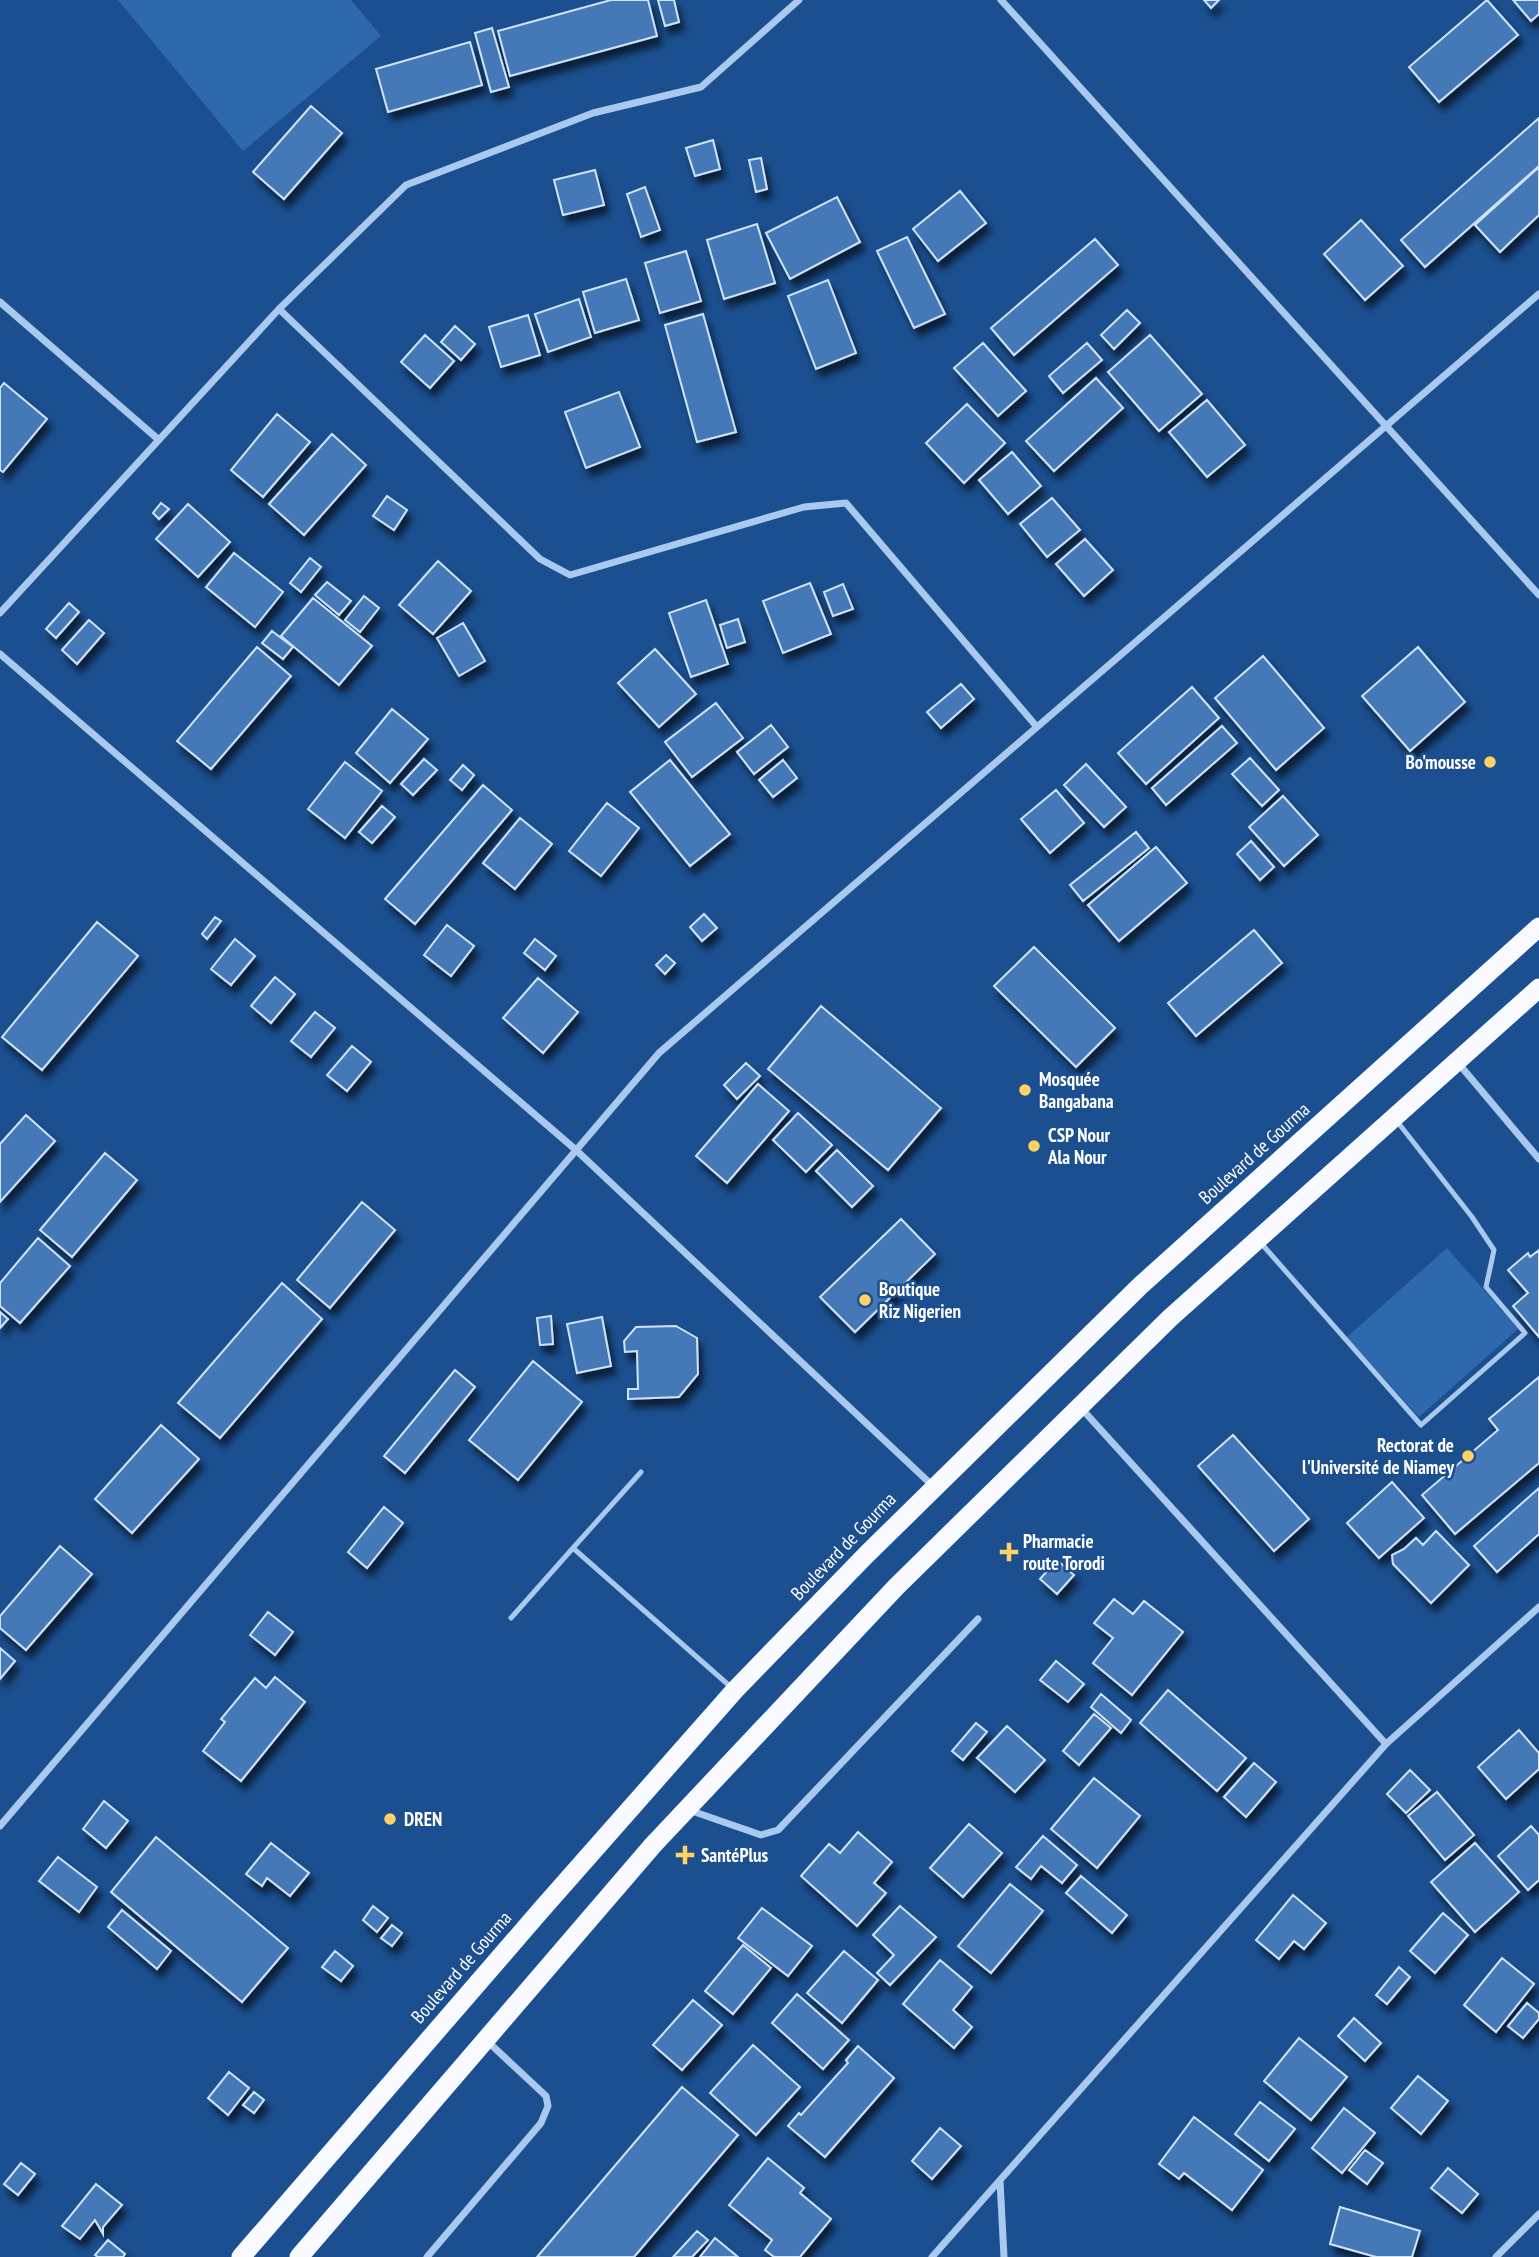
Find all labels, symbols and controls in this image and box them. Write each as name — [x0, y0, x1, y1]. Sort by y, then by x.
place label: Bo'mousse — [1406, 750, 1476, 774]
marker: Bo'mousse — [1482, 754, 1498, 770]
place label: Mosquée Bangabana — [1039, 1067, 1114, 1113]
marker: Mosquée Bangabana — [1017, 1082, 1033, 1098]
street label: Boulevard de Gourma — [1194, 1097, 1314, 1209]
place label: CSP Nour Ala Nour — [1047, 1123, 1111, 1169]
marker: CSP Nour Ala Nour — [1026, 1138, 1042, 1154]
place label: Boutique Riz Nigerien — [879, 1277, 961, 1323]
marker: Boutique Riz Nigerien — [857, 1292, 873, 1308]
place label: Rectorat de l'Université de Niamey — [1302, 1433, 1454, 1479]
marker: Rectorat de l'Université de Niamey — [1460, 1448, 1476, 1464]
street label: Boulevard de Gourma — [785, 1487, 901, 1605]
place label: Pharmacie route Torodi — [1023, 1529, 1105, 1575]
marker: Pharmacie route Torodi — [1001, 1544, 1017, 1560]
place label: DREN — [404, 1807, 442, 1831]
marker: DREN — [382, 1811, 398, 1827]
place label: SantéPlus — [701, 1843, 769, 1867]
marker: SantéPlus — [675, 1845, 695, 1865]
street label: Boulevard de Gourma — [406, 1906, 516, 2028]

